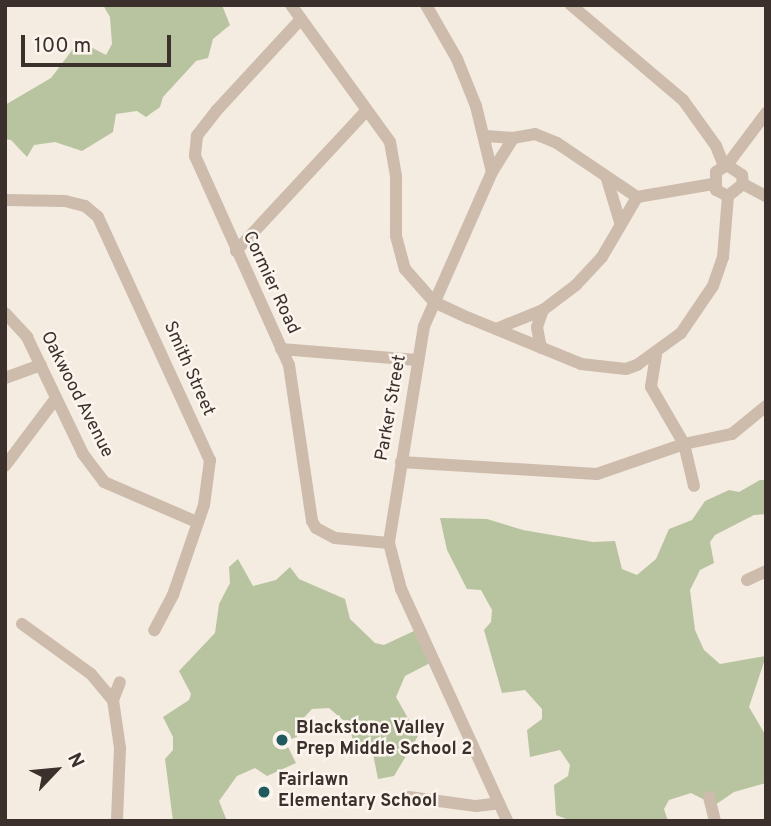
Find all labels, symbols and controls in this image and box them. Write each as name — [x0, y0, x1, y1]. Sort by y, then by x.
scale bar — [24, 21, 175, 65]
text: 100 m — [34, 33, 91, 60]
street label: Cormier Road — [237, 228, 303, 338]
street label: Smith Street — [158, 318, 218, 420]
street label: Oakwood Avenue — [35, 328, 117, 462]
street label: Parker Street — [372, 353, 412, 463]
place label: Blackstone Valley Prep Middle School 2 — [296, 719, 472, 762]
marker: Blackstone Valley Prep Middle School 2 — [274, 732, 290, 748]
north arrow — [21, 735, 91, 805]
text: N — [61, 749, 89, 772]
place label: Fairlawn Elementary School — [278, 771, 437, 814]
marker: Fairlawn Elementary School — [256, 784, 272, 800]

